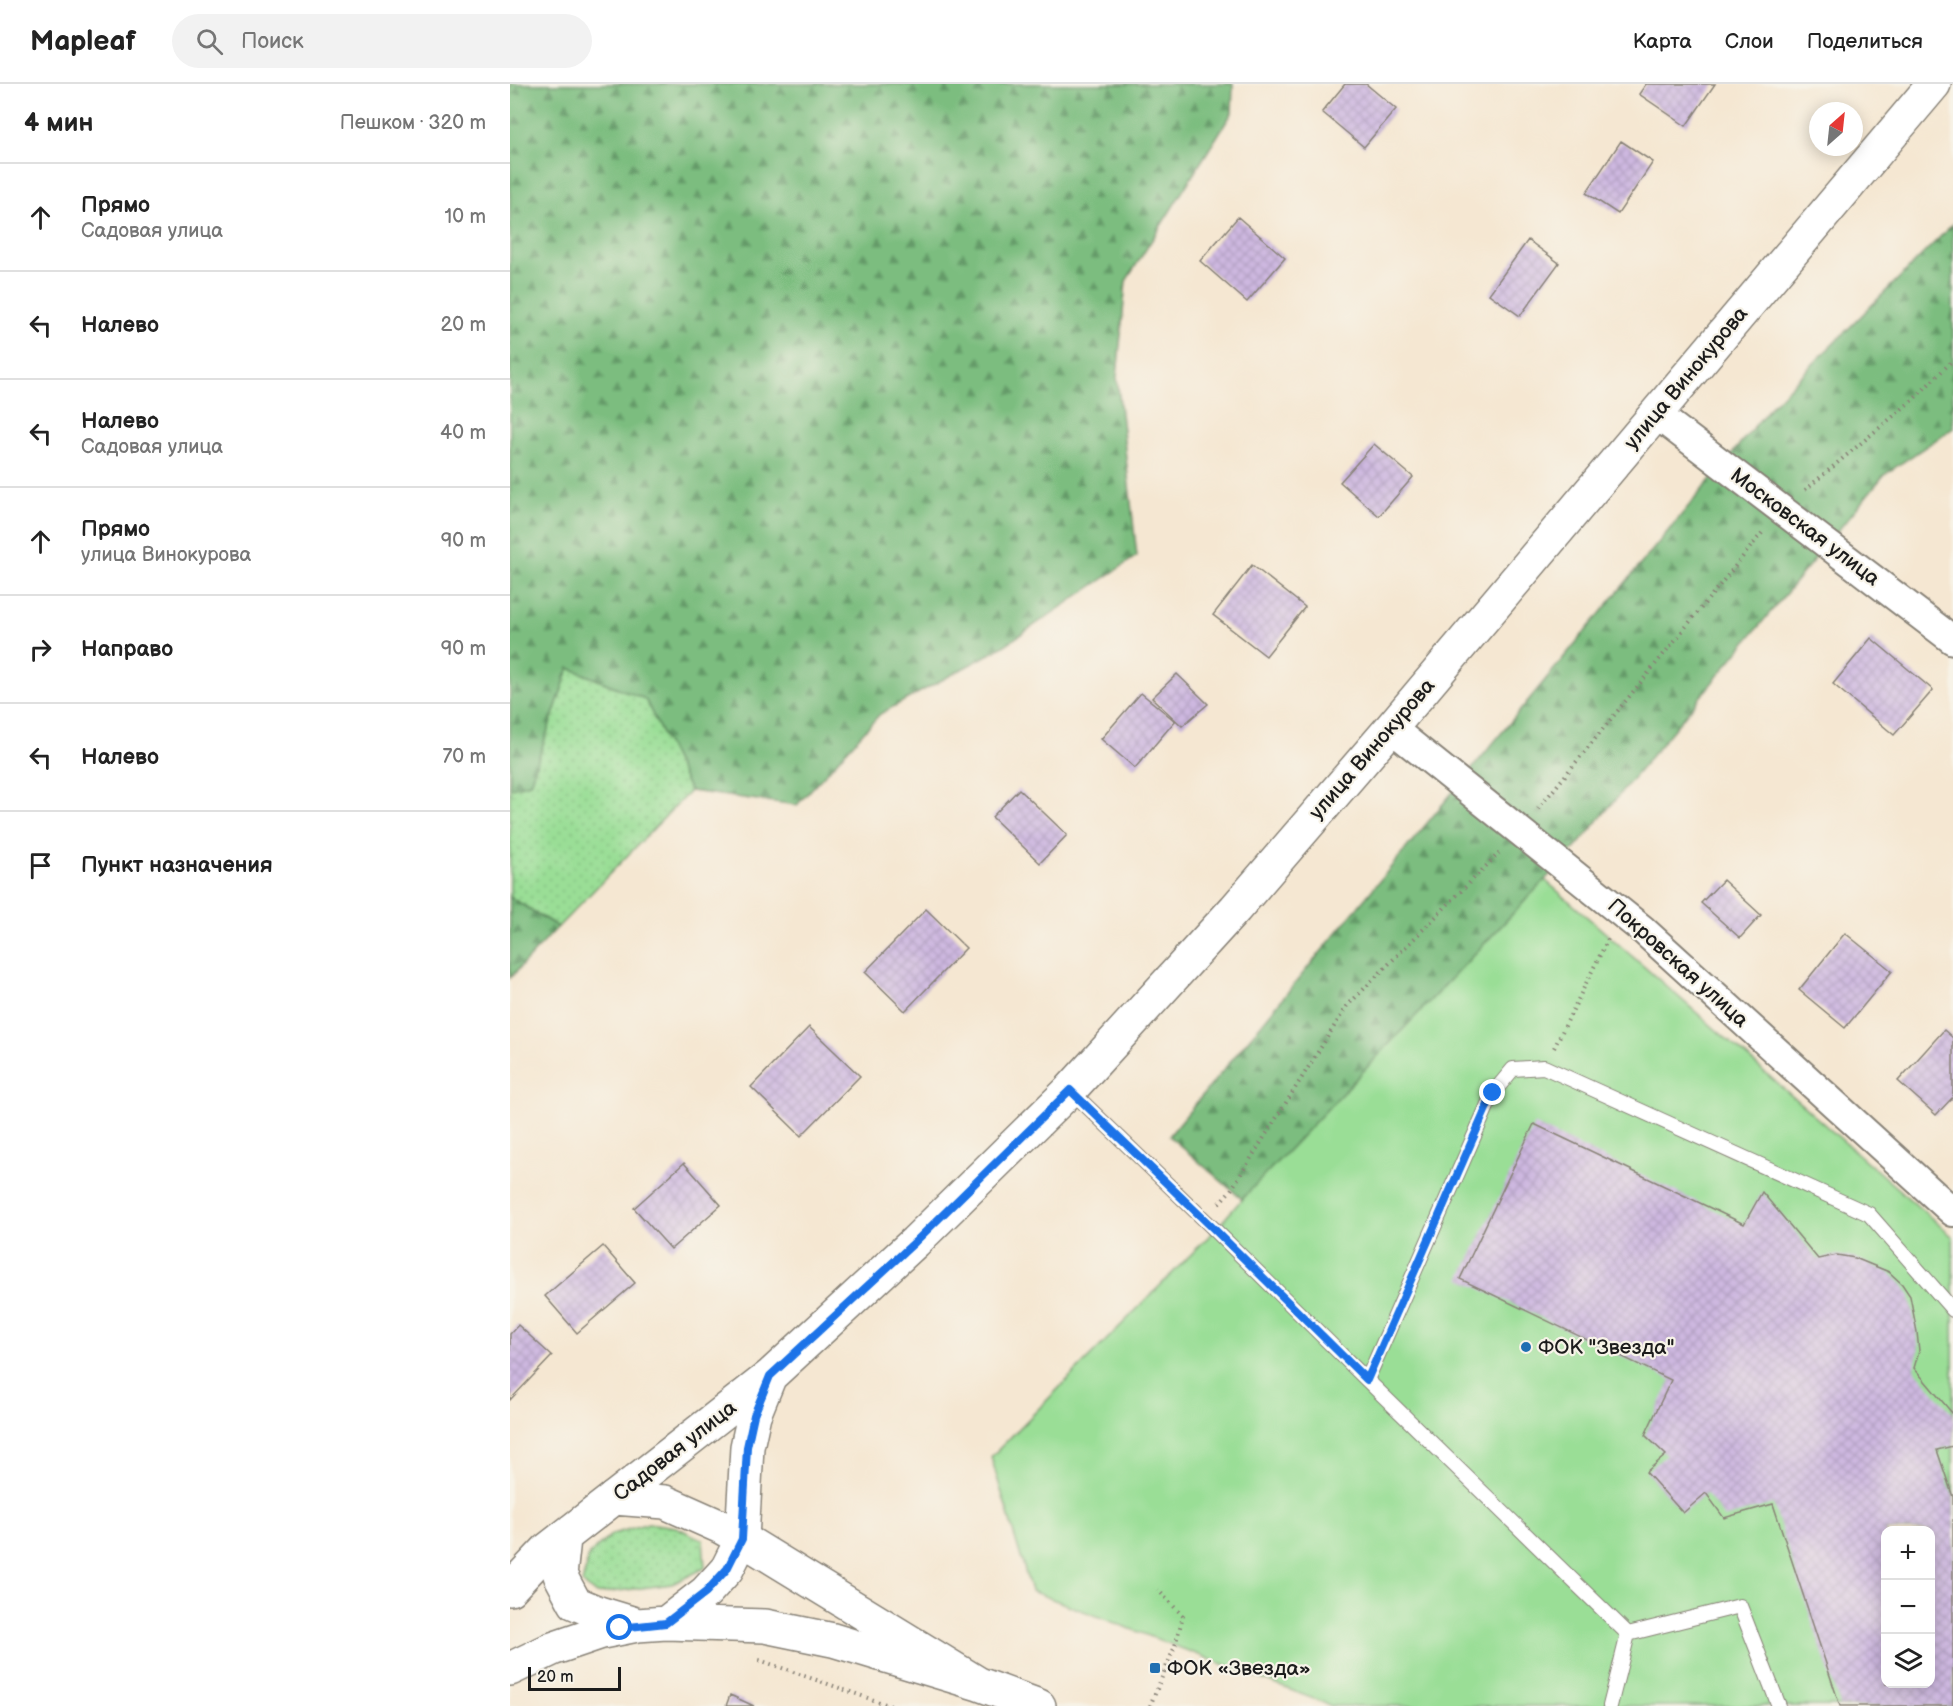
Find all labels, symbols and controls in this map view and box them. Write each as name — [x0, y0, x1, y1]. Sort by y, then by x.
search box — [172, 14, 592, 68]
text: Mapleaf — [30, 25, 136, 58]
icon: search — [193, 25, 226, 58]
text: Поиск — [241, 28, 304, 55]
text: Карта — [1633, 29, 1692, 54]
text: Слои — [1725, 29, 1774, 54]
text: Поделиться — [1807, 29, 1923, 54]
north arrow — [1809, 102, 1863, 156]
text: 4 мин — [24, 108, 93, 139]
text: Пешком · 320 m — [340, 111, 486, 135]
text: Прямо — [81, 192, 150, 219]
icon: ahead — [24, 201, 57, 234]
text: 10 m — [445, 205, 486, 229]
text: Садовая улица — [81, 219, 223, 243]
street label: улица Винокурова — [1619, 301, 1753, 454]
icon: left — [24, 309, 57, 342]
text: Налево — [81, 312, 159, 339]
text: 20 m — [441, 313, 486, 337]
text: Налево — [81, 408, 159, 435]
icon: left — [24, 417, 57, 450]
text: 40 m — [440, 421, 486, 445]
text: Садовая улица — [81, 435, 223, 459]
street label: Московская улица — [1725, 463, 1885, 592]
text: Прямо — [81, 516, 150, 543]
icon: ahead — [24, 525, 57, 558]
text: 90 m — [441, 529, 486, 553]
text: улица Винокурова — [81, 543, 251, 567]
icon: right — [24, 633, 57, 666]
text: Направо — [81, 636, 173, 663]
text: 90 m — [441, 637, 486, 661]
street label: улица Винокурова — [1304, 673, 1440, 825]
icon: left — [24, 741, 57, 774]
text: Налево — [81, 744, 159, 771]
text: 70 m — [442, 745, 486, 769]
icon: arrive — [24, 849, 57, 882]
text: Пункт назначения — [81, 852, 273, 879]
street label: Покровская улица — [1603, 893, 1754, 1033]
route end — [1479, 1079, 1505, 1105]
place label: ФОК "Звезда" — [1538, 1335, 1675, 1360]
marker: ФОК "Звезда" — [1519, 1340, 1533, 1354]
street label: Садовая улица — [609, 1395, 742, 1507]
map controls — [1881, 1526, 1935, 1688]
button: + — [1881, 1526, 1935, 1580]
button: − — [1881, 1580, 1935, 1634]
route start — [606, 1614, 632, 1640]
button: layers — [1881, 1634, 1935, 1688]
place label: ФОК «Звезда» — [1167, 1656, 1311, 1681]
marker: ФОК «Звезда» — [1148, 1661, 1162, 1675]
scale bar — [528, 1664, 621, 1692]
text: 20 m — [537, 1668, 573, 1687]

